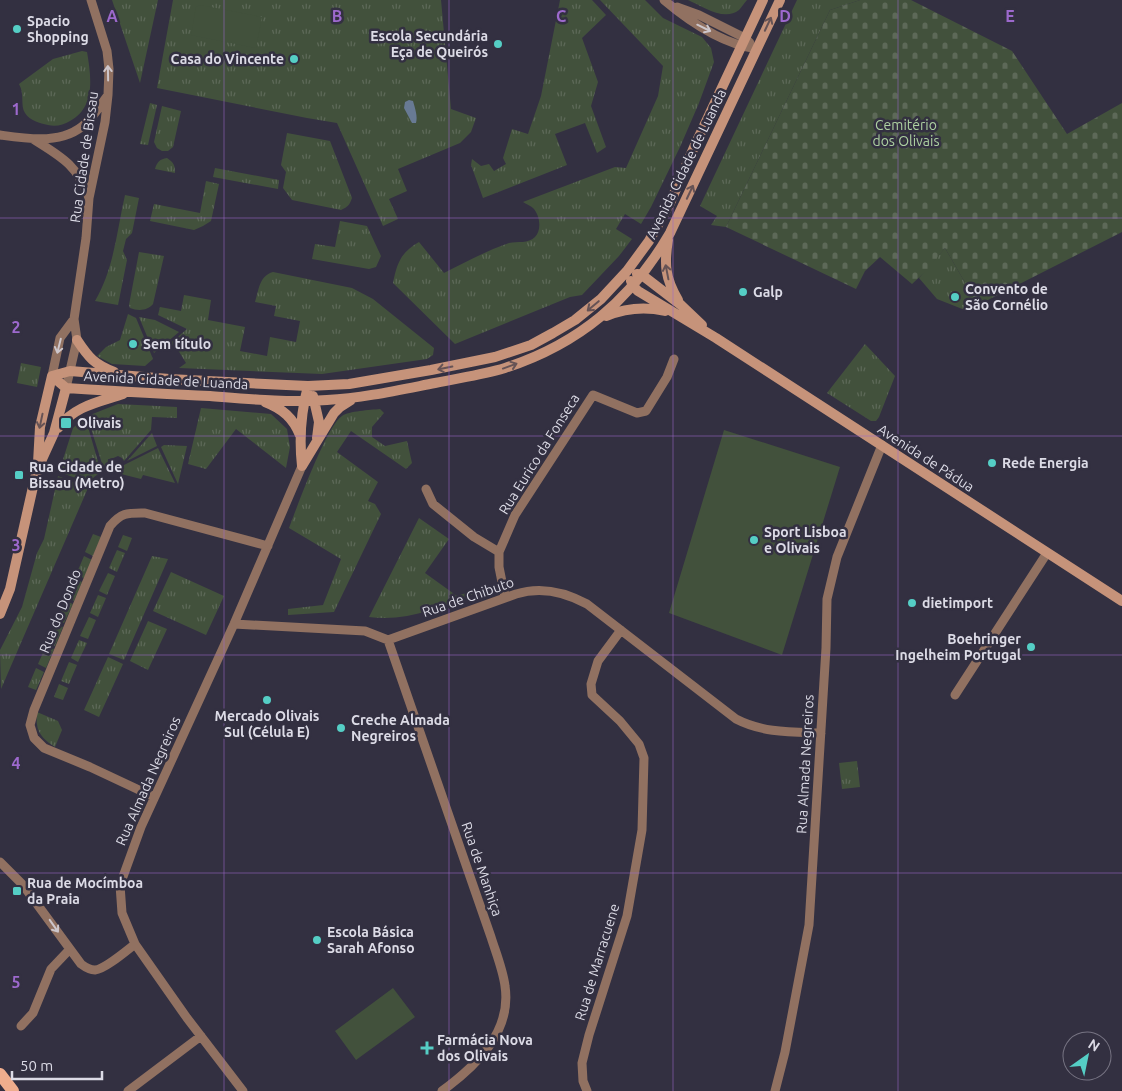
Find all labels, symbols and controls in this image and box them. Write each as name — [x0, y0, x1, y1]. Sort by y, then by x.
text: A — [106, 7, 118, 25]
text: B — [332, 7, 342, 25]
text: C — [556, 7, 566, 25]
text: D — [779, 7, 791, 25]
text: E — [1005, 7, 1015, 25]
place label: Spacio Shopping — [27, 13, 89, 45]
one-way arrow — [764, 17, 774, 32]
marker: Spacio Shopping — [11, 23, 23, 35]
one-way arrow — [696, 24, 711, 33]
place label: Escola Secundária Eça de Queirós — [370, 28, 488, 61]
marker: Escola Secundária Eça de Queirós — [492, 38, 504, 50]
place label: Casa do Vincente — [171, 51, 284, 67]
marker: Casa do Vincente — [288, 53, 300, 65]
one-way arrow — [103, 66, 113, 82]
street label: Avenida Cidade de Luanda — [643, 86, 729, 242]
street label: Rua Cidade de Bissau — [67, 90, 101, 224]
text: 1 — [11, 100, 21, 118]
park label: Cemitério dos Olivais — [872, 117, 940, 149]
one-way arrow — [685, 185, 695, 200]
one-way arrow — [662, 264, 671, 280]
place label: Convento de São Cornélio — [965, 281, 1048, 313]
place label: Galp — [753, 284, 783, 300]
marker: Galp — [737, 286, 749, 298]
marker: Convento de São Cornélio — [949, 291, 961, 303]
one-way arrow — [587, 300, 600, 311]
text: 2 — [11, 318, 21, 336]
place label: Sem título — [143, 336, 211, 352]
one-way arrow — [54, 337, 63, 353]
marker: Sem título — [127, 338, 139, 350]
one-way arrow — [502, 361, 517, 370]
one-way arrow — [437, 363, 453, 373]
street label: Avenida Cidade de Luanda — [83, 368, 249, 392]
street label: Rua Eurico da Fonseca — [495, 391, 583, 517]
one-way arrow — [36, 413, 45, 429]
place label: Olivais — [77, 415, 122, 431]
marker: Olivais — [59, 416, 73, 430]
street label: Avenida de Pádua — [875, 421, 977, 495]
place label: Rede Energia — [1002, 455, 1089, 471]
marker: Rede Energia — [986, 457, 998, 469]
place label: Rua Cidade de Bissau (Metro) — [29, 459, 125, 491]
marker: Rua Cidade de Bissau (Metro) — [13, 469, 25, 481]
place label: Sport Lisboa e Olivais — [764, 524, 847, 556]
marker: Sport Lisboa e Olivais — [748, 534, 760, 546]
text: 3 — [11, 536, 21, 554]
street label: Rua do Dondo — [36, 567, 84, 655]
street label: Rua de Chibuto — [420, 574, 516, 620]
place label: dietimport — [922, 595, 993, 611]
marker: dietimport — [906, 597, 918, 609]
place label: Boehringer Ingelheim Portugal — [895, 631, 1021, 663]
marker: Boehringer Ingelheim Portugal — [1025, 641, 1037, 653]
marker: Mercado Olivais Sul (Célula E) — [261, 694, 273, 706]
street label: Rua Almada Negreiros — [793, 694, 817, 834]
place label: Mercado Olivais Sul (Célula E) — [215, 708, 320, 740]
place label: Creche Almada Negreiros — [351, 712, 450, 744]
street label: Rua Almada Negreiros — [112, 714, 184, 848]
marker: Creche Almada Negreiros — [335, 722, 347, 734]
text: 4 — [11, 754, 21, 772]
street label: Rua de Manhiça — [458, 820, 506, 918]
place label: Rua de Mocímboa da Praia — [27, 875, 143, 907]
marker: Rua de Mocímboa da Praia — [11, 885, 23, 897]
street label: Rua de Marracuene — [572, 902, 622, 1022]
one-way arrow — [49, 919, 59, 933]
place label: Escola Básica Sarah Afonso — [327, 924, 415, 956]
marker: Escola Básica Sarah Afonso — [311, 934, 323, 946]
text: 5 — [11, 973, 21, 991]
north arrow — [1062, 1031, 1112, 1081]
place label: Farmácia Nova dos Olivais — [437, 1032, 533, 1064]
text: N — [1085, 1036, 1103, 1055]
marker: Farmácia Nova dos Olivais — [421, 1042, 433, 1054]
scale bar — [12, 1048, 102, 1080]
text: 50 m — [20, 1057, 53, 1074]

